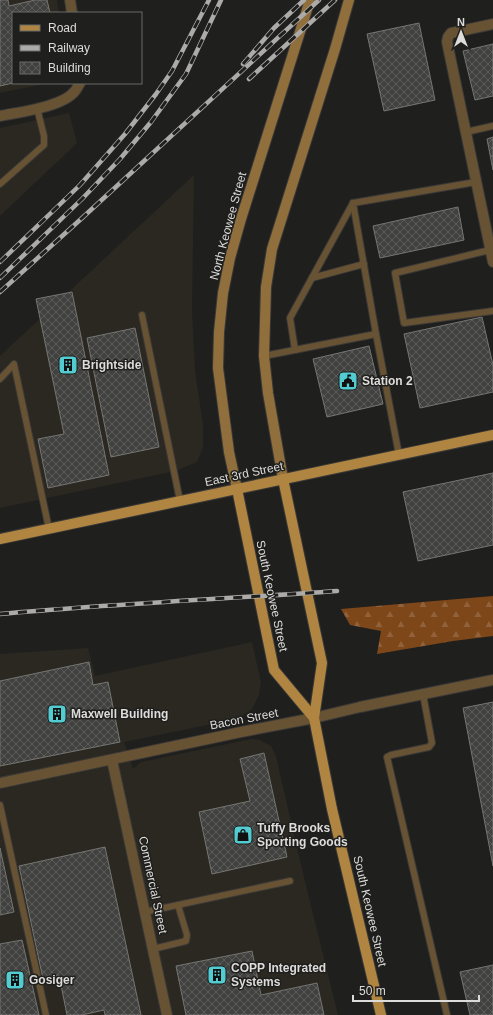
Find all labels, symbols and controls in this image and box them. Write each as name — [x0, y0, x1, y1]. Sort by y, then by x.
legend — [12, 12, 142, 84]
north arrow — [441, 12, 481, 52]
text: N — [457, 16, 465, 28]
text: Road — [48, 21, 77, 35]
text: Railway — [48, 41, 90, 55]
text: Building — [48, 61, 91, 75]
street label: North Keowee Street — [207, 170, 249, 282]
building icon: Brightside — [57, 354, 79, 376]
place label: Brightside — [82, 358, 142, 372]
public building icon: Station 2 — [337, 370, 359, 392]
place label: Station 2 — [362, 374, 413, 388]
street label: East 3rd Street — [203, 459, 285, 489]
street label: South Keowee Street — [253, 539, 291, 654]
building icon: Maxwell Building — [46, 703, 68, 725]
street label: Bacon Street — [209, 705, 280, 732]
place label: Maxwell Building — [71, 707, 168, 721]
place label: Tuffy Brooks Sporting Goods — [257, 821, 348, 849]
shop icon: Tuffy Brooks Sporting Goods — [232, 824, 254, 846]
street label: Commercial Street — [136, 835, 170, 936]
street label: South Keowee Street — [350, 854, 390, 968]
place label: COPP Integrated Systems — [231, 961, 326, 989]
building icon: COPP Integrated Systems — [206, 964, 228, 986]
building icon: Gosiger — [4, 969, 26, 991]
place label: Gosiger — [29, 973, 75, 987]
scale bar — [353, 977, 479, 1003]
text: 50 m — [359, 984, 386, 998]

